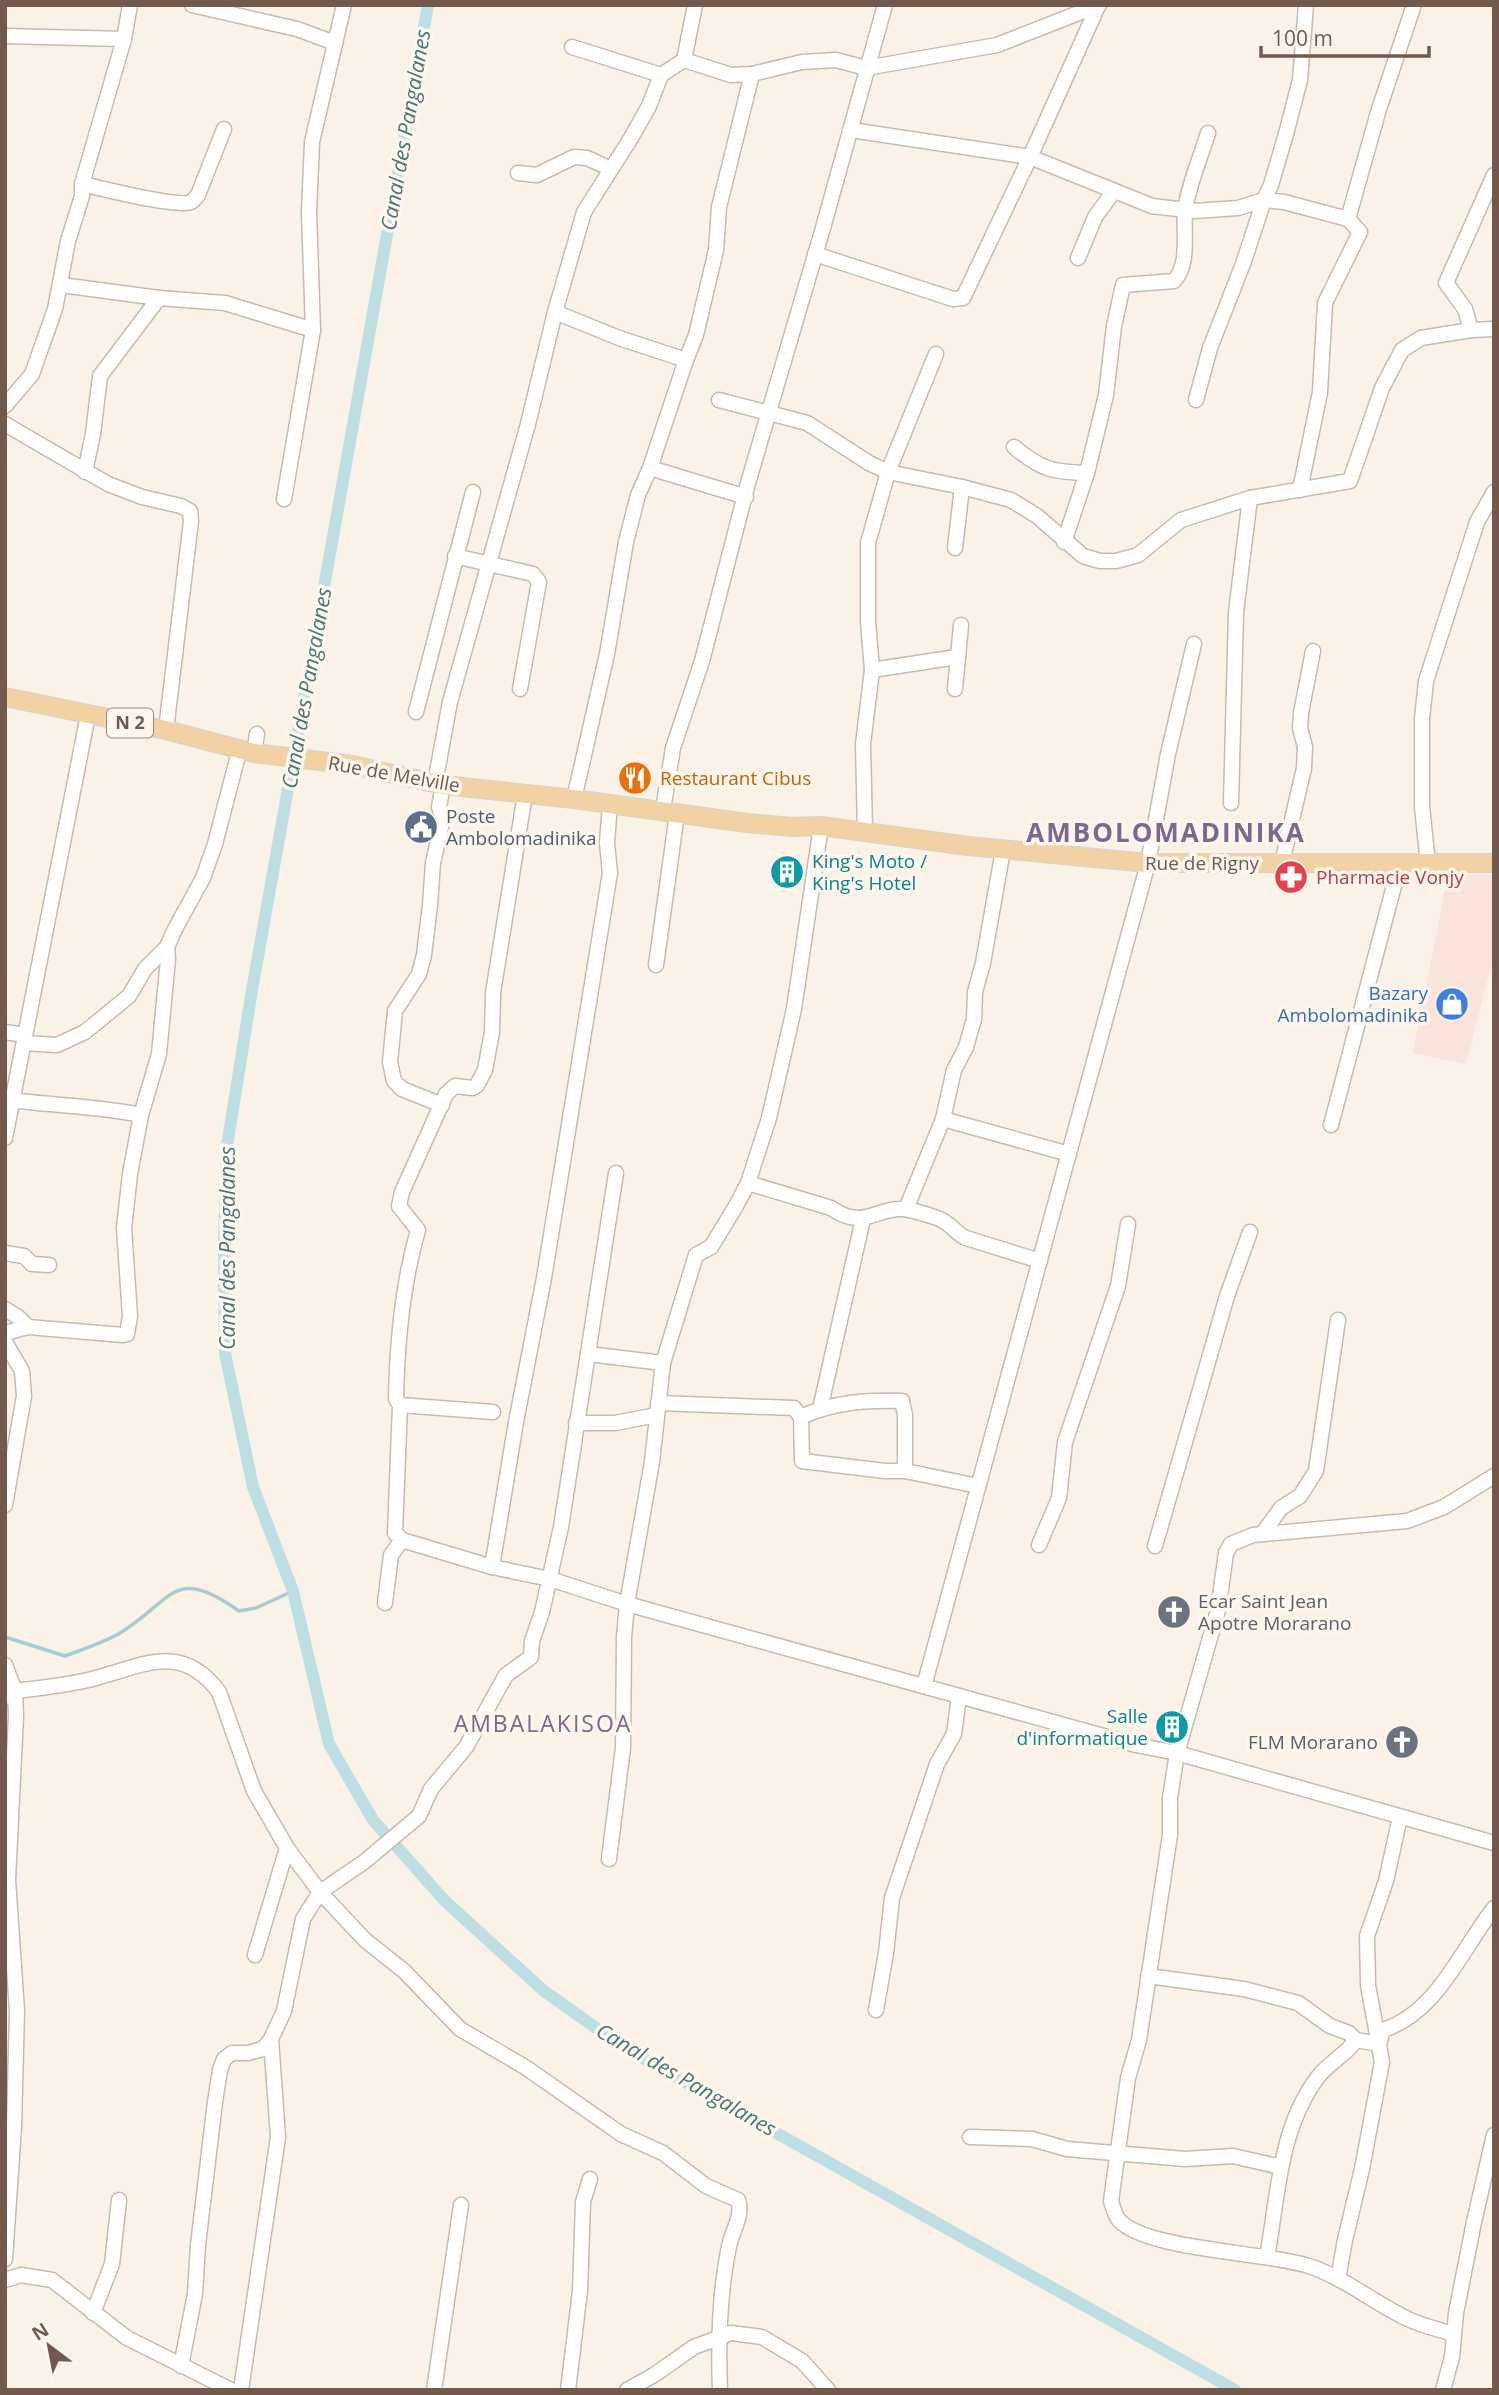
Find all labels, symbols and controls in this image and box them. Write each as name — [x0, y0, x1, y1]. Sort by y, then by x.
scale bar — [1261, 14, 1429, 58]
text: 100 m — [1272, 24, 1333, 52]
water label: Canal des Pangalanes — [374, 27, 436, 232]
water label: Canal des Pangalanes — [275, 585, 337, 790]
road number: N 2 — [107, 708, 153, 738]
street label: Rue de Melville — [326, 750, 462, 798]
restaurant icon: Restaurant Cibus — [616, 759, 654, 797]
place label: Restaurant Cibus — [660, 765, 811, 791]
place label: Poste Ambolomadinika — [446, 803, 596, 851]
public building icon: Poste Ambolomadinika — [402, 808, 440, 846]
district label: AMBOLOMADINIKA — [1026, 814, 1306, 850]
place label: King's Moto / King's Hotel — [812, 848, 927, 896]
street label: Rue de Rigny — [1145, 850, 1260, 876]
building icon: King's Moto / King's Hotel — [768, 853, 806, 891]
pharmacy icon: Pharmacie Vonjy — [1272, 858, 1310, 896]
place label: Pharmacie Vonjy — [1316, 864, 1464, 890]
place label: Bazary Ambolomadinika — [1278, 980, 1428, 1028]
shop icon: Bazary Ambolomadinika — [1433, 985, 1471, 1023]
water label: Canal des Pangalanes — [213, 1146, 241, 1350]
place label: Ecar Saint Jean Apotre Morarano — [1198, 1588, 1351, 1636]
church icon: Ecar Saint Jean Apotre Morarano — [1155, 1593, 1193, 1631]
place label: Salle d'informatique — [1017, 1703, 1148, 1751]
district label: AMBALAKISOA — [454, 1707, 632, 1739]
building icon: Salle d'informatique — [1153, 1708, 1191, 1746]
church icon: FLM Morarano — [1383, 1723, 1421, 1761]
place label: FLM Morarano — [1248, 1729, 1378, 1755]
water label: Canal des Pangalanes — [591, 2016, 782, 2142]
north arrow — [14, 2311, 84, 2381]
text: N — [27, 2316, 53, 2347]

